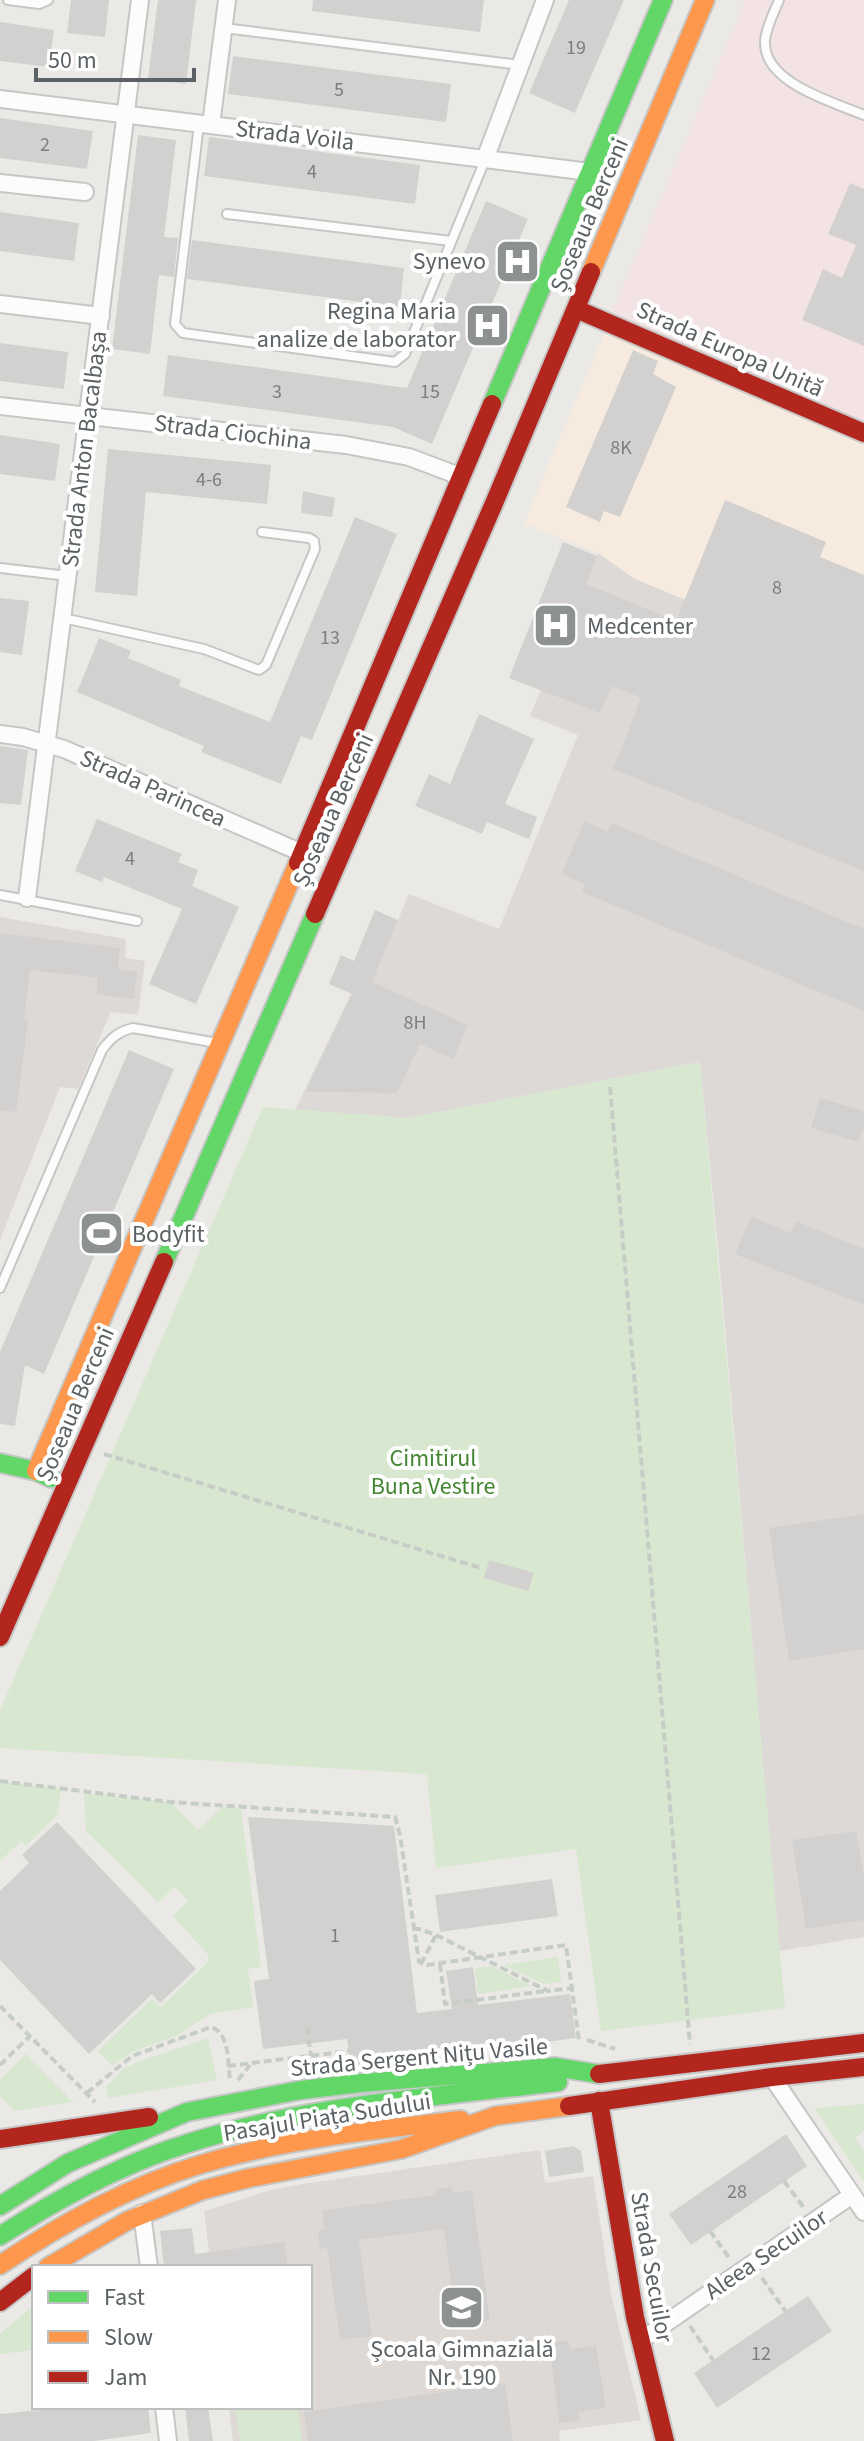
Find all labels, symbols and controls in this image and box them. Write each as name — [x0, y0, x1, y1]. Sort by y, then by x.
scale bar — [36, 32, 194, 82]
house number: 19 — [566, 34, 586, 62]
text: 50 m — [48, 43, 97, 78]
house number: 5 — [334, 76, 344, 104]
street label: Strada Voila — [233, 111, 356, 160]
house number: 2 — [40, 131, 50, 159]
street label: Șoseaua Berceni — [541, 132, 638, 298]
house number: 4 — [307, 158, 317, 186]
hospital icon: Synevo — [493, 237, 541, 285]
place label: Synevo — [413, 244, 486, 279]
street label: Strada Europa Unită — [631, 293, 829, 406]
place label: Regina Maria analize de laborator — [257, 294, 457, 357]
hospital icon: Regina Maria analize de laborator — [463, 301, 511, 349]
street label: Strada Anton Bacalbașa — [53, 329, 116, 569]
house number: 3 — [272, 378, 282, 406]
house number: 15 — [420, 378, 440, 406]
street label: Strada Ciochina — [152, 405, 314, 460]
house number: 8K — [610, 434, 632, 462]
house number: 4-6 — [196, 466, 222, 494]
house number: 8 — [772, 574, 782, 602]
hospital icon: Medcenter — [532, 602, 580, 650]
place label: Medcenter — [587, 609, 694, 644]
house number: 13 — [320, 624, 340, 652]
street label: Șoseaua Berceni — [284, 728, 383, 893]
street label: Strada Parincea — [74, 741, 231, 836]
house number: 4 — [125, 845, 135, 873]
house number: 8H — [404, 1009, 426, 1037]
sports icon: Bodyfit — [77, 1210, 125, 1258]
place label: Bodyfit — [132, 1217, 205, 1252]
street label: Șoseaua Berceni — [27, 1321, 124, 1487]
park label: Cimitirul Buna Vestire — [371, 1441, 495, 1504]
house number: 1 — [330, 1922, 340, 1950]
street label: Strada Sergent Nițu Vasile — [289, 2029, 549, 2086]
street label: Pasajul Piața Sudului — [221, 2084, 433, 2151]
house number: 28 — [727, 2178, 747, 2206]
street label: Strada Secuilor — [621, 2189, 682, 2346]
street label: Aleea Secuilor — [698, 2200, 835, 2309]
legend — [32, 2265, 312, 2409]
text: Fast — [104, 2280, 145, 2315]
school or university icon: Școala Gimnazială Nr. 190 — [438, 2283, 486, 2331]
text: Slow — [104, 2320, 153, 2355]
place label: Școala Gimnazială Nr. 190 — [370, 2332, 554, 2395]
house number: 12 — [751, 2340, 771, 2368]
text: Jam — [104, 2360, 148, 2395]

